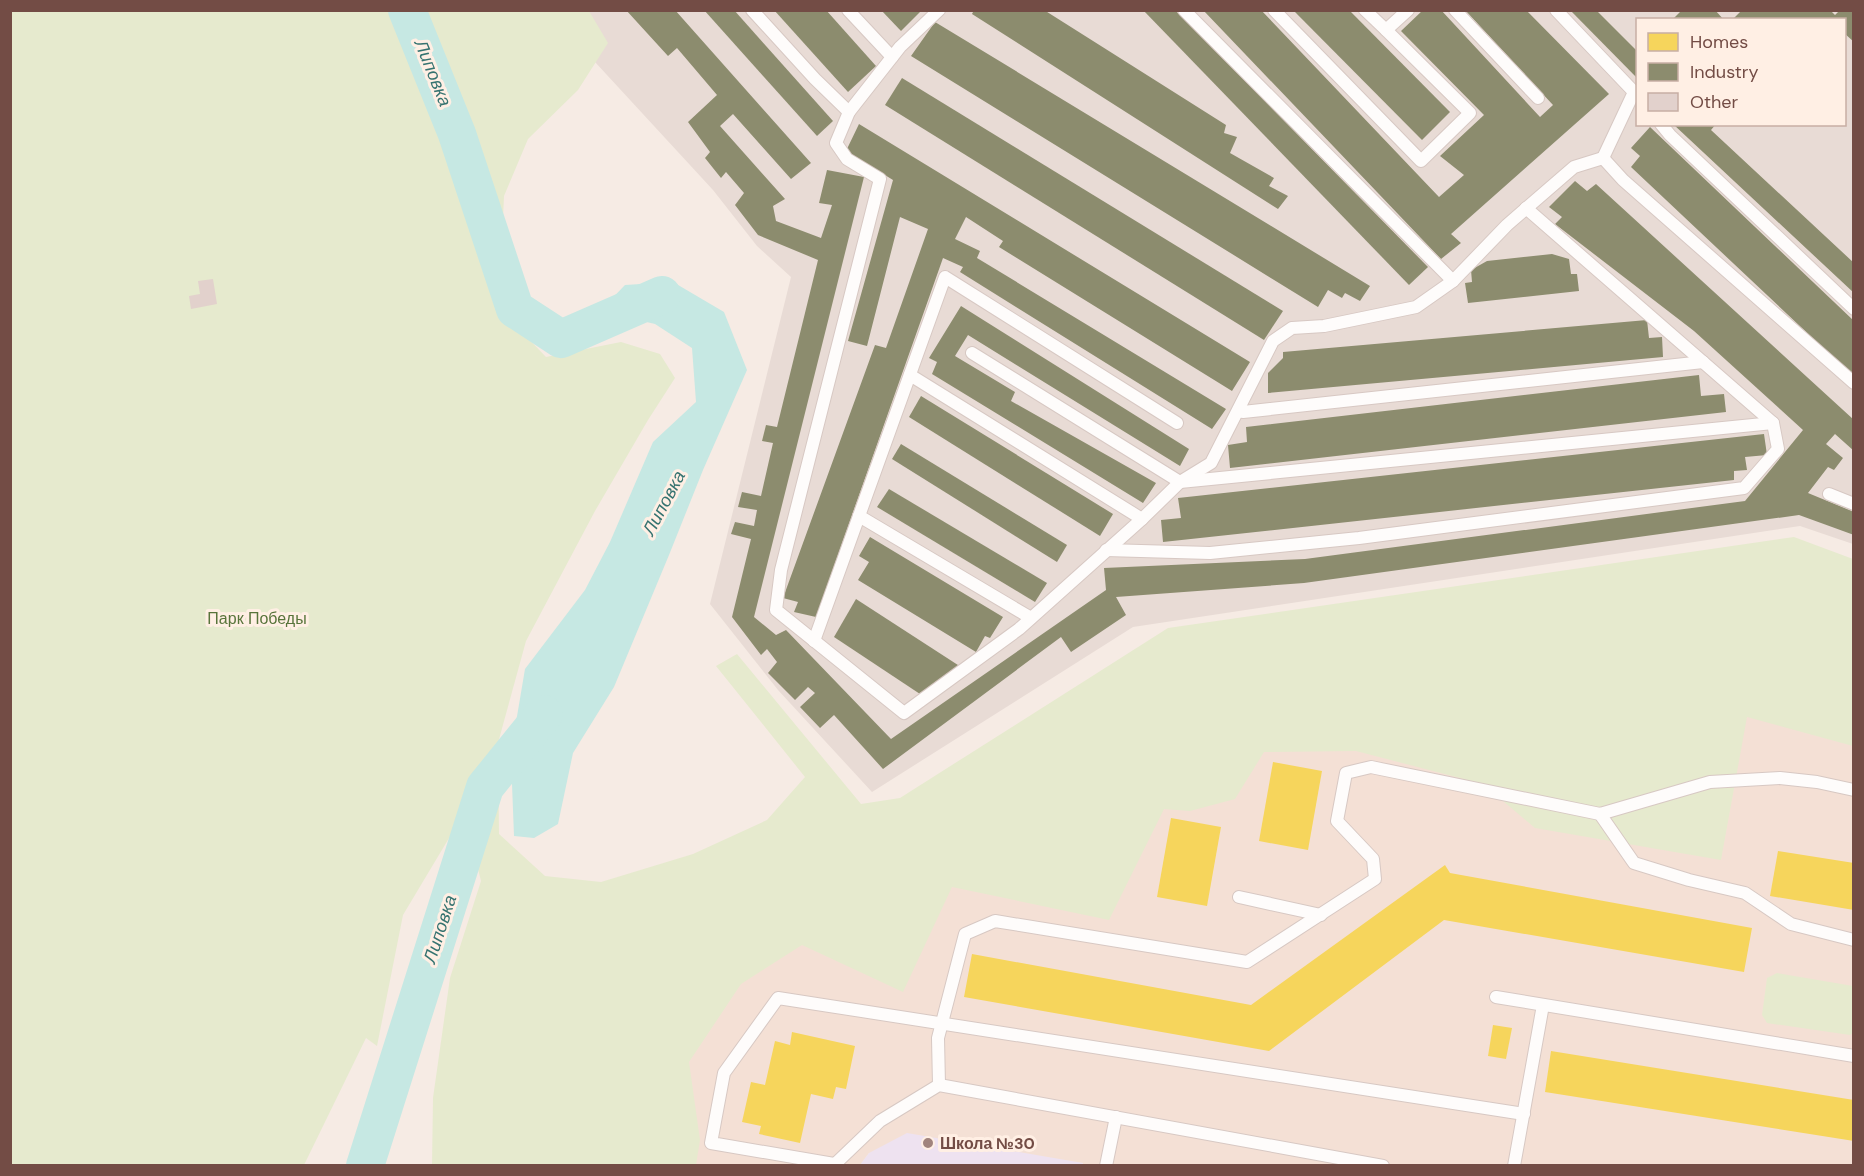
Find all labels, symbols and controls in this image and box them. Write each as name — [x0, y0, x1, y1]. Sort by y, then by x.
legend — [1636, 18, 1846, 126]
text: Homes — [1690, 30, 1748, 54]
water label: Липовка — [408, 35, 457, 110]
text: Industry — [1690, 60, 1759, 84]
text: Other — [1690, 90, 1739, 114]
water label: Липовка — [636, 466, 691, 540]
park label: Парк Победы — [207, 608, 307, 629]
water label: Липовка — [417, 892, 462, 967]
place label: Школа №30 — [940, 1133, 1035, 1154]
marker: Школа №30 — [921, 1136, 935, 1150]

